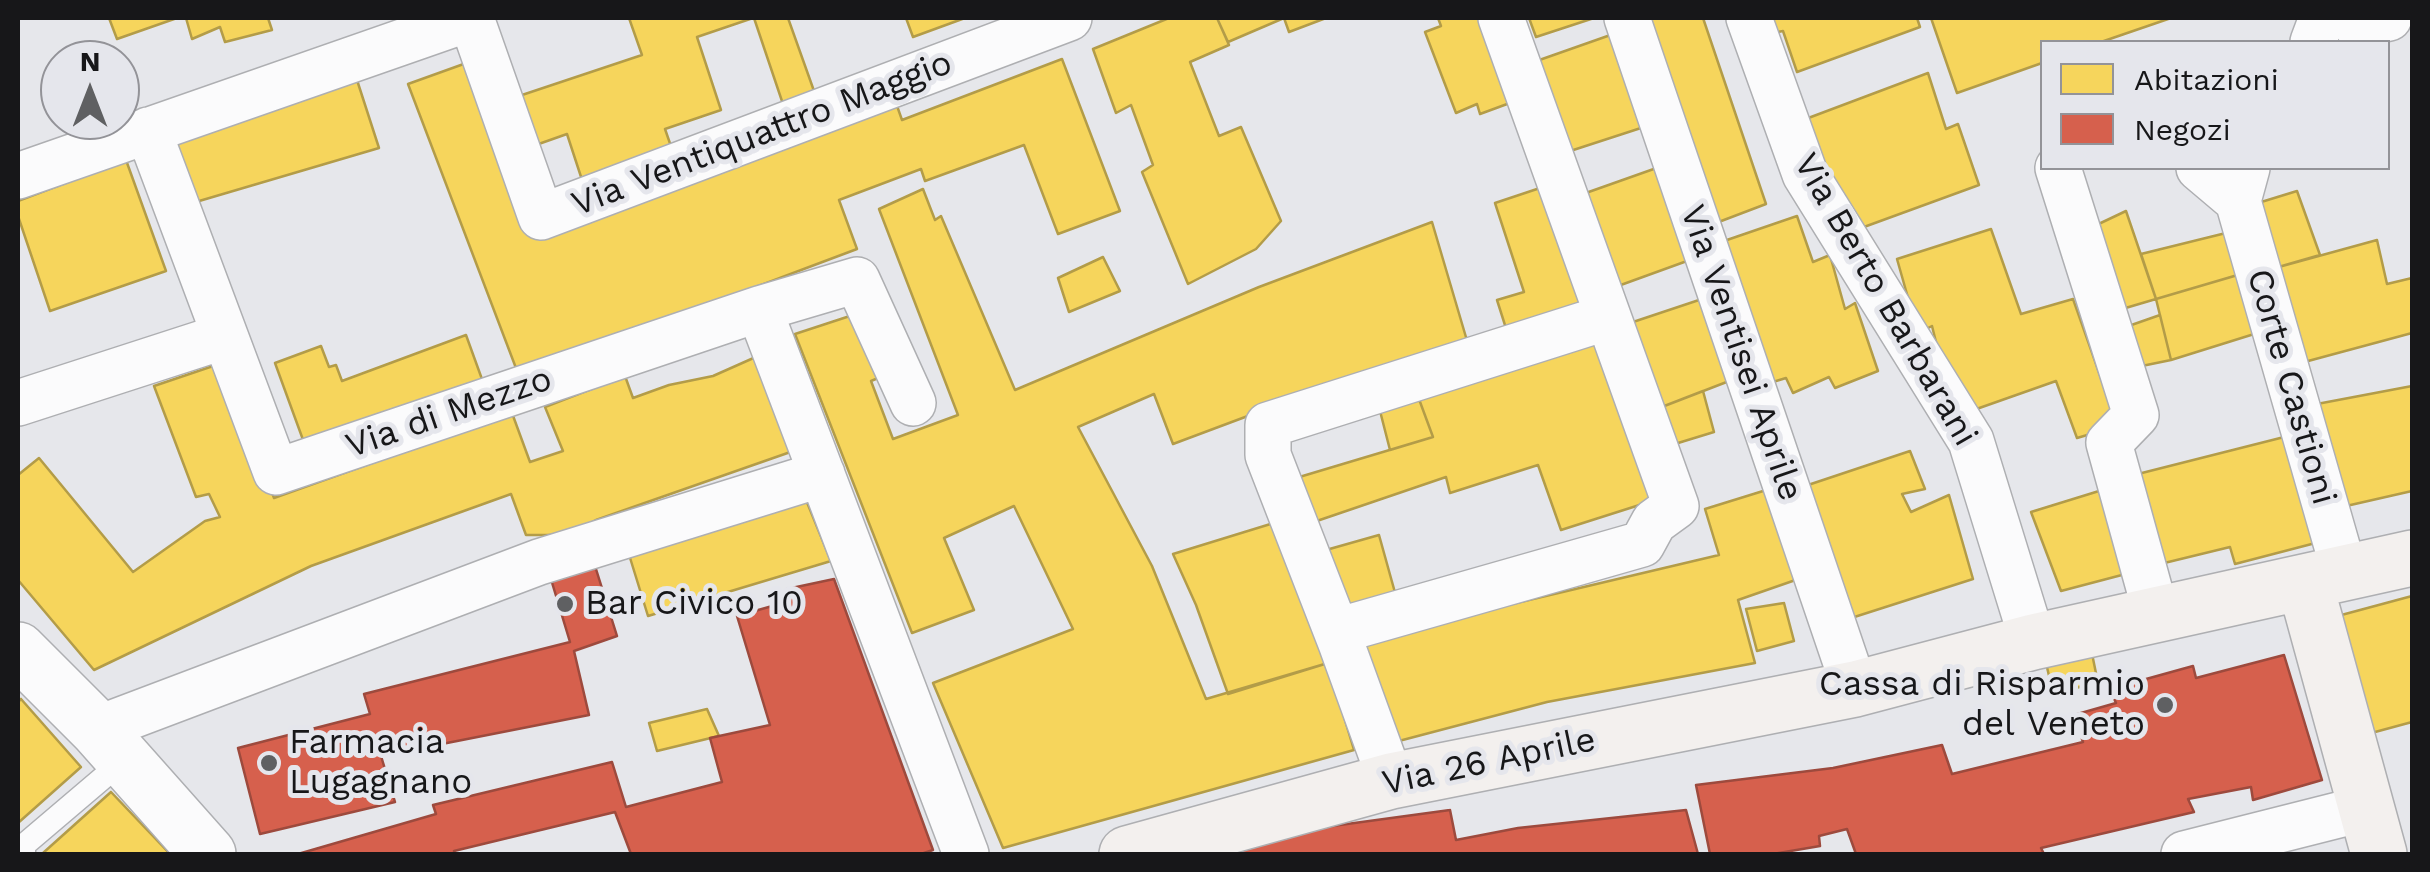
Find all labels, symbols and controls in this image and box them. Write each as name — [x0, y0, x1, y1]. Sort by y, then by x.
north arrow — [40, 40, 140, 140]
legend — [2040, 40, 2390, 170]
street label: Via Ventiquattro Maggio — [566, 42, 958, 226]
text: N — [80, 45, 100, 78]
text: Abitazioni — [2134, 62, 2279, 97]
text: Negozi — [2134, 112, 2231, 147]
street label: Via Berto Barbarani — [1784, 146, 1986, 454]
street label: Via Ventisei Aprile — [1671, 200, 1811, 506]
street label: Corte Castioni — [2237, 264, 2345, 510]
street label: Via di Mezzo — [341, 358, 557, 468]
place label: Bar Civico 10 — [585, 583, 803, 625]
marker: Bar Civico 10 — [554, 593, 576, 615]
place label: Cassa di Risparmio del Veneto — [1819, 664, 2145, 746]
marker: Cassa di Risparmio del Veneto — [2154, 694, 2176, 716]
street label: Via 26 Aprile — [1379, 719, 1599, 805]
place label: Farmacia Lugagnano — [289, 722, 472, 804]
marker: Farmacia Lugagnano — [258, 752, 280, 774]

